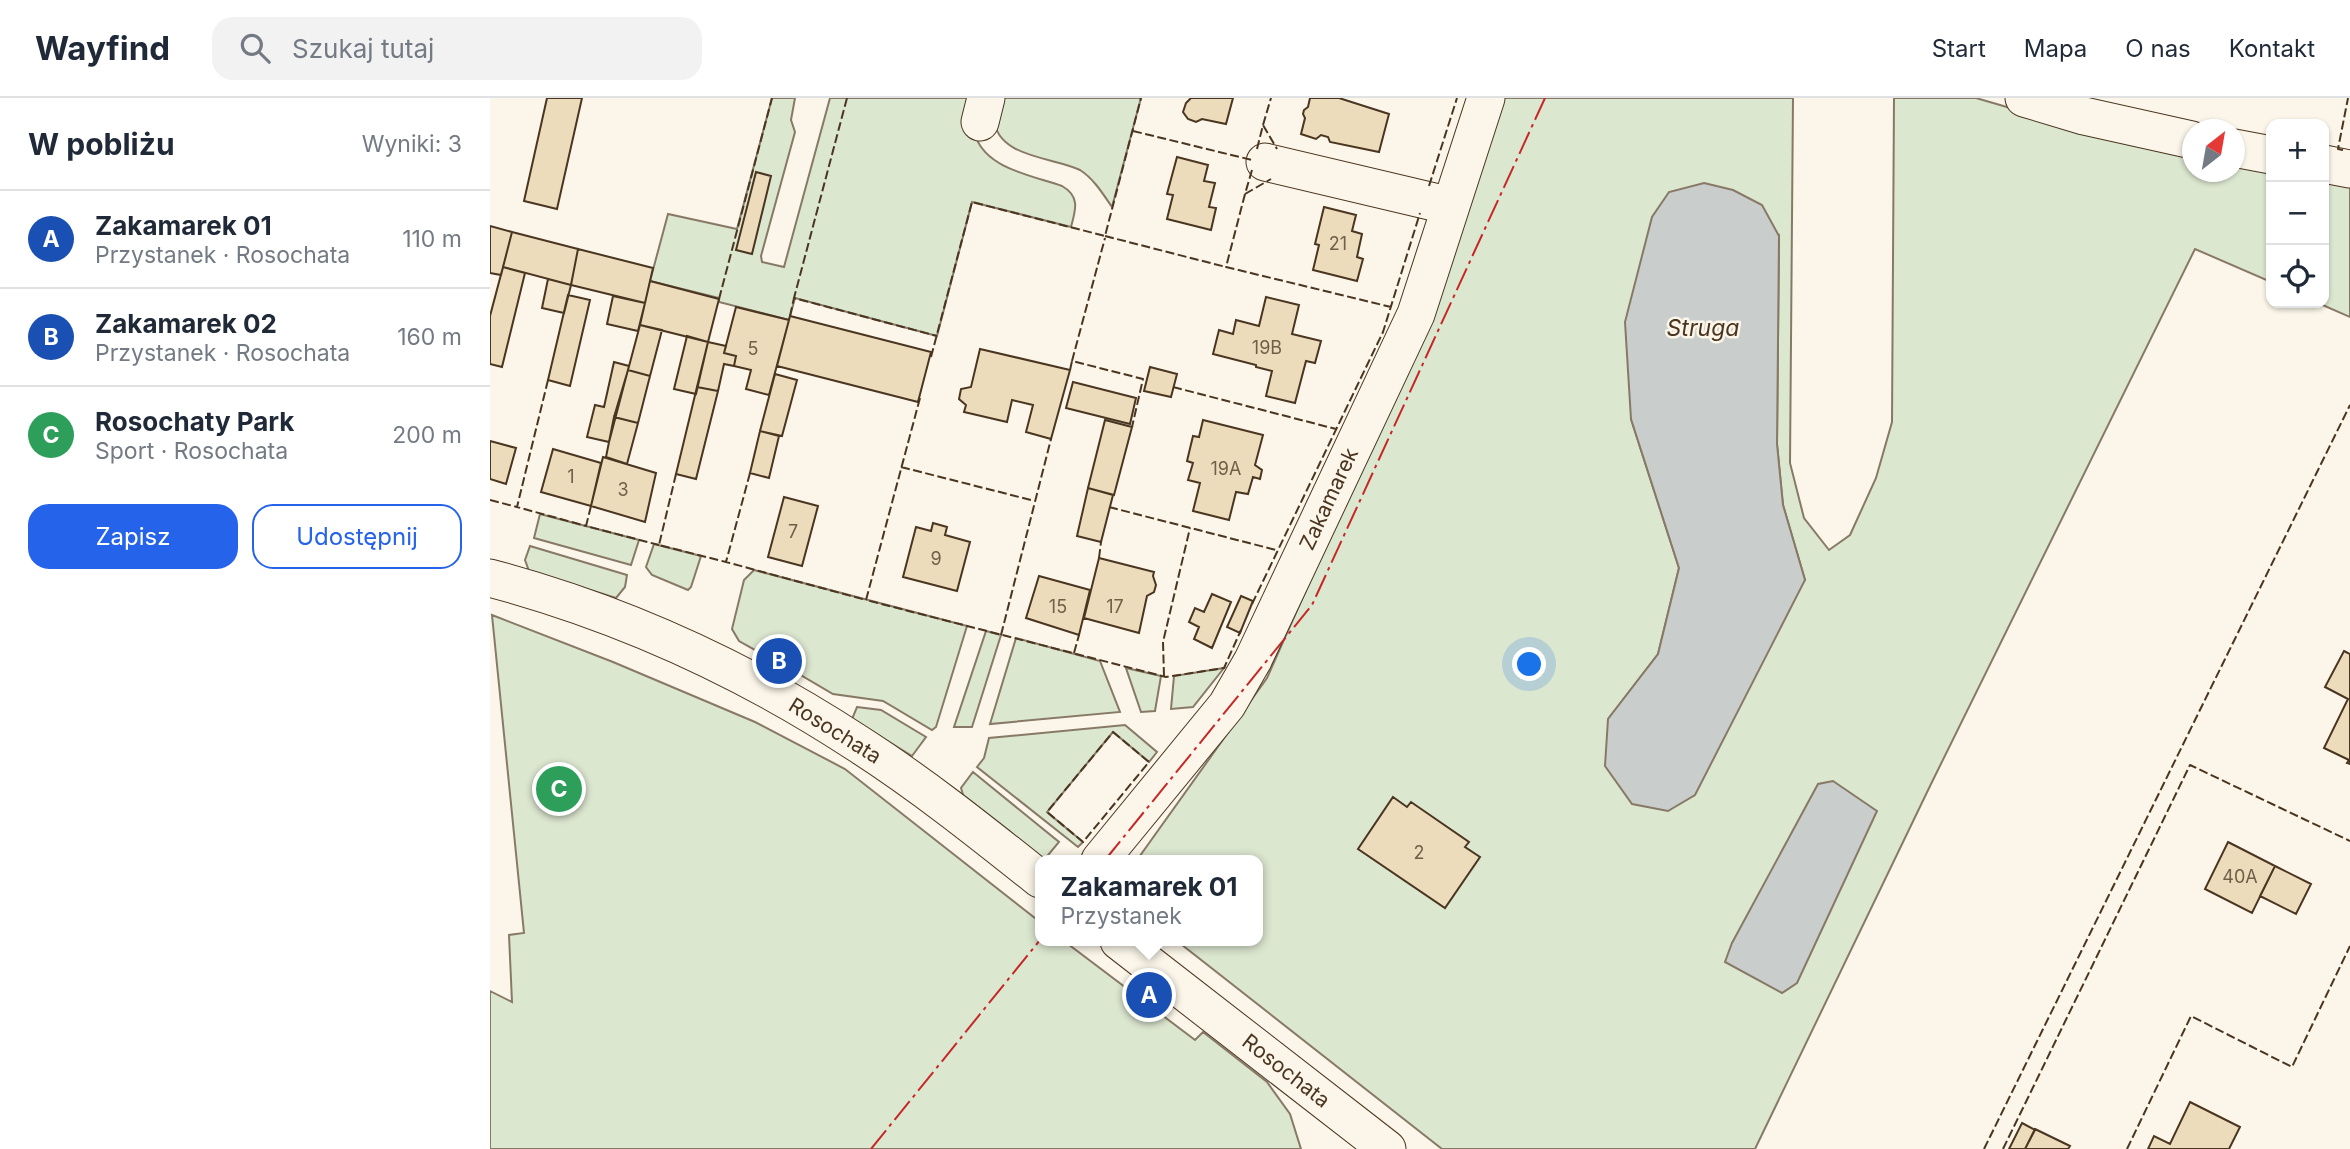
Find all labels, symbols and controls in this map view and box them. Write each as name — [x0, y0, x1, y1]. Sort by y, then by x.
search box — [212, 17, 702, 80]
text: Wayfind — [35, 28, 170, 68]
icon: search — [236, 29, 274, 67]
text: Szukaj tutaj — [292, 33, 434, 64]
text: Start — [1932, 34, 1986, 63]
text: Mapa — [2024, 34, 2087, 63]
text: O nas — [2125, 34, 2191, 63]
text: Kontakt — [2229, 34, 2315, 63]
north arrow — [2182, 119, 2245, 182]
map controls — [2266, 119, 2329, 308]
button: + — [2266, 119, 2329, 182]
text: W pobliżu — [28, 126, 175, 162]
text: Wyniki: 3 — [362, 130, 462, 158]
button: − — [2266, 182, 2329, 245]
text: Zakamarek 01 — [95, 210, 272, 241]
text: A — [42, 225, 60, 253]
text: 110 m — [402, 225, 462, 253]
house number: 21 — [1329, 233, 1347, 254]
text: Przystanek · Rosochata — [95, 241, 350, 269]
button: locate — [2266, 245, 2329, 308]
text: Zakamarek 02 — [95, 308, 277, 339]
water label: Struga — [1667, 314, 1739, 342]
text: B — [43, 323, 59, 351]
text: 160 m — [397, 323, 462, 351]
house number: 19B — [1252, 337, 1282, 358]
house number: 5 — [748, 338, 758, 359]
text: Przystanek · Rosochata — [95, 339, 350, 367]
text: Rosochaty Park — [95, 406, 294, 437]
text: C — [42, 421, 60, 449]
text: 200 m — [392, 421, 462, 449]
text: Sport · Rosochata — [95, 437, 288, 465]
street label: Zakamarek — [1294, 443, 1363, 554]
house number: 19A — [1211, 458, 1241, 479]
house number: 1 — [567, 466, 575, 487]
house number: 3 — [617, 479, 629, 500]
button: Zapisz — [28, 504, 238, 569]
button: Udostępnij — [252, 504, 462, 569]
house number: 7 — [788, 521, 798, 542]
house number: 9 — [930, 548, 942, 569]
house number: 15 — [1049, 596, 1067, 617]
house number: 17 — [1106, 596, 1124, 617]
pin: B — [756, 635, 802, 687]
your location — [1512, 647, 1546, 681]
street label: Rosochata — [784, 692, 886, 769]
pin: C — [536, 763, 582, 815]
house number: 2 — [1414, 842, 1424, 863]
popup — [1035, 855, 1263, 946]
house number: 40A — [2222, 866, 2258, 887]
text: Zakamarek 01 — [1061, 871, 1237, 902]
text: Przystanek — [1061, 902, 1182, 930]
pin: A — [1126, 969, 1172, 1021]
street label: Rosochata — [1237, 1029, 1335, 1113]

